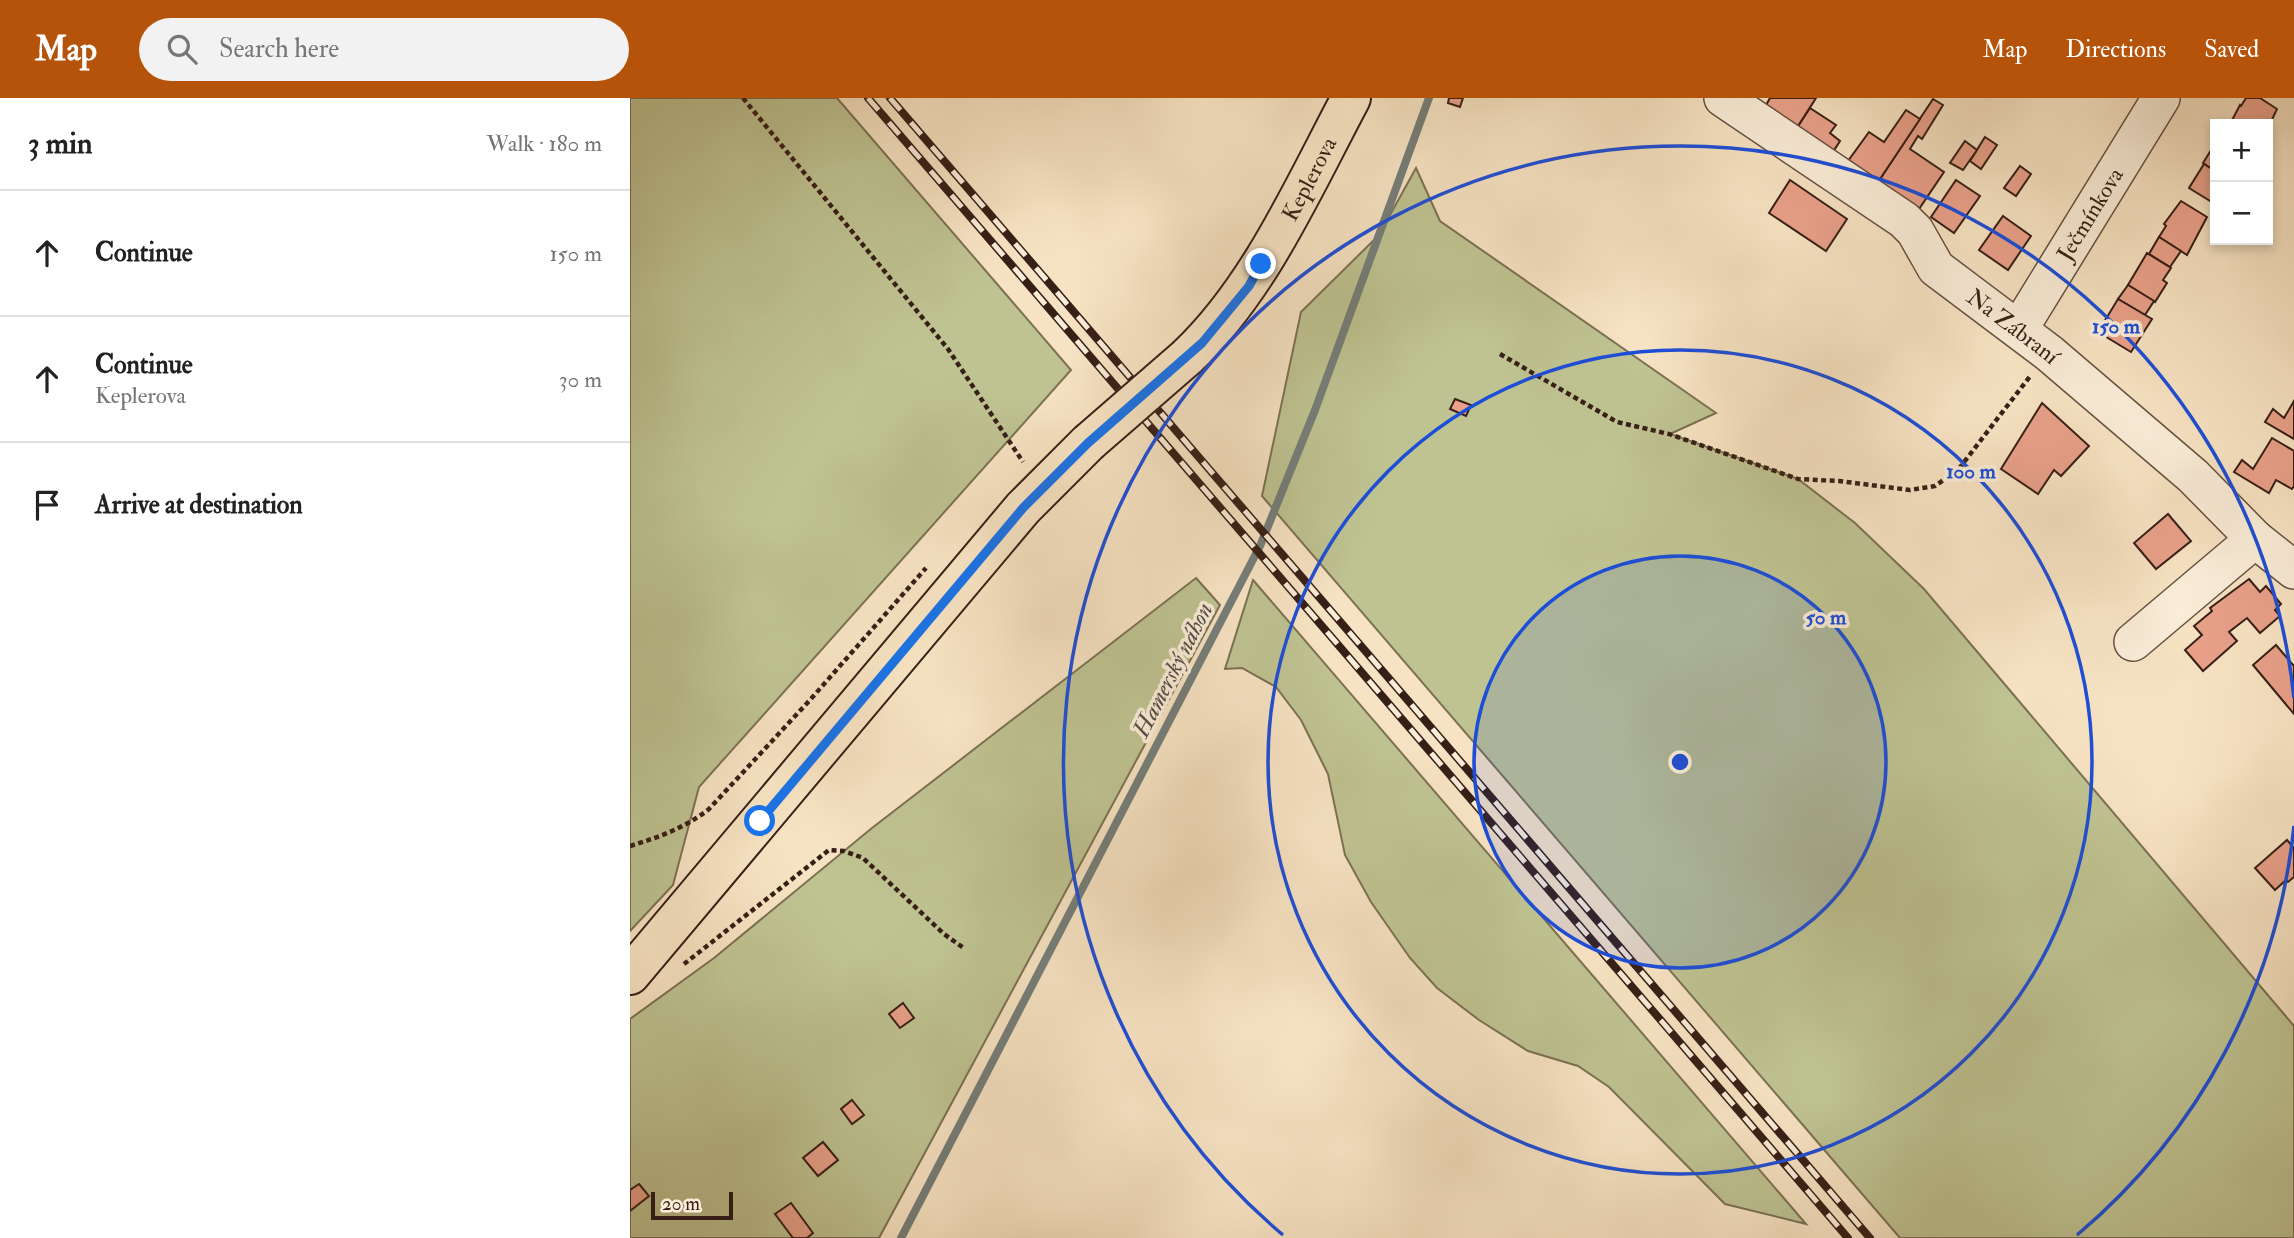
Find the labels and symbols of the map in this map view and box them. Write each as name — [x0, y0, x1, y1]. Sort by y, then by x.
street label: Keplerova — [1275, 131, 1343, 226]
street label: Ječmínkova — [2049, 161, 2130, 267]
route end — [1245, 248, 1276, 279]
street label: Na Zábraní — [1961, 282, 2067, 371]
text: 150 m — [2092, 313, 2141, 340]
text: 100 m — [1946, 458, 1997, 485]
water label: Hamerský náhon — [1125, 597, 1220, 743]
text: 50 m — [1806, 604, 1847, 631]
centre of rings — [1668, 750, 1692, 774]
route start — [744, 805, 775, 836]
scale bar — [651, 1189, 733, 1221]

